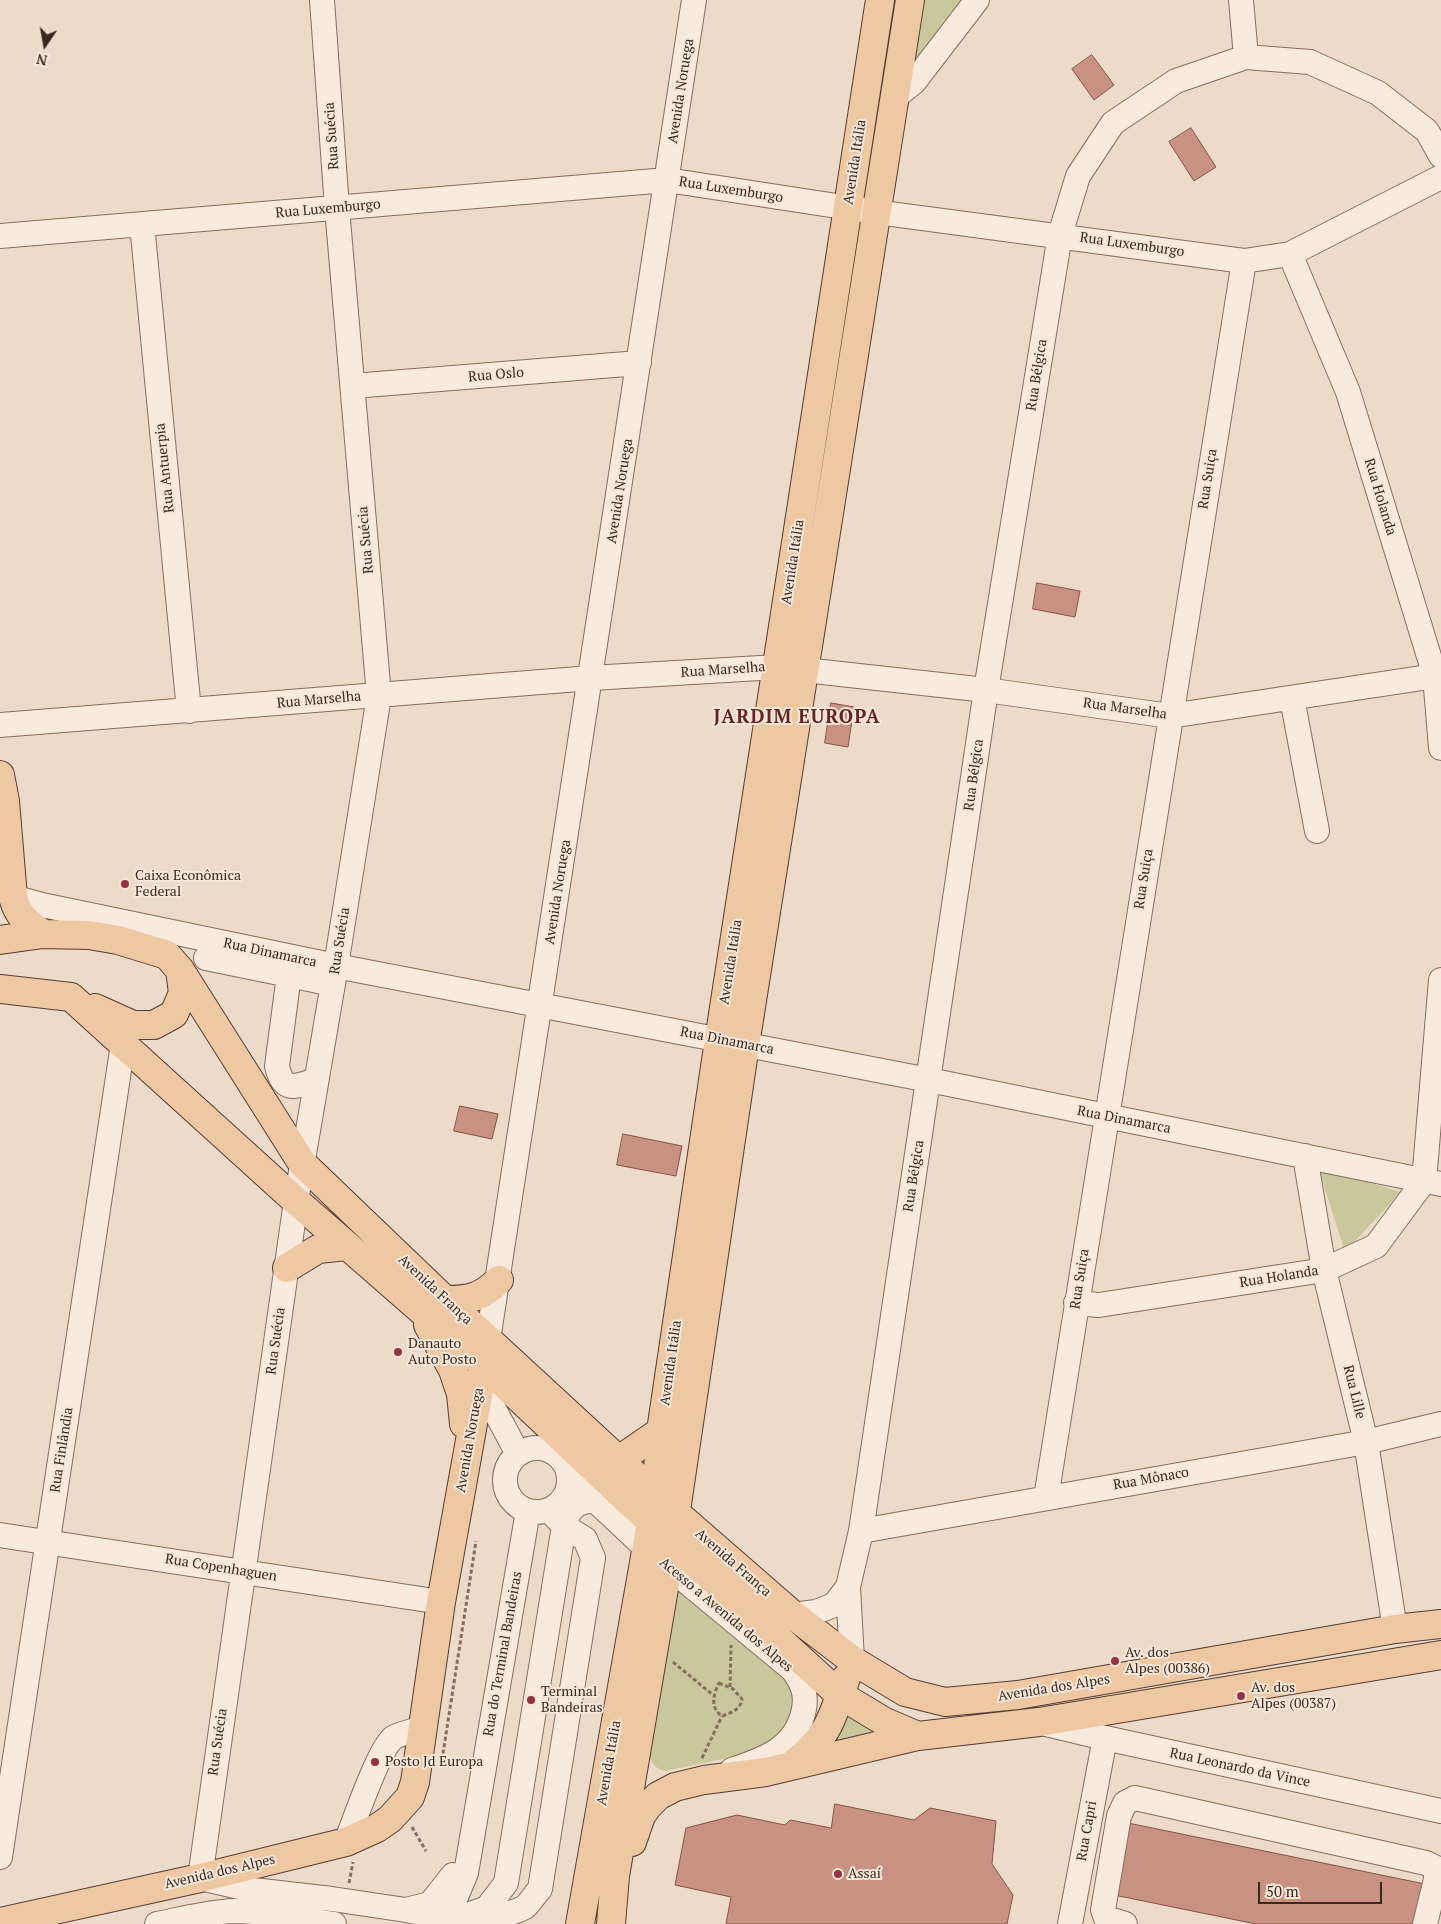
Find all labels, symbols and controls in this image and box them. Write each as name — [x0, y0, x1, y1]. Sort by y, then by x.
north arrow — [20, 20, 70, 70]
street label: Avenida Noruega — [664, 37, 698, 145]
text: N — [35, 50, 49, 71]
street label: Rua Suécia — [321, 102, 343, 170]
street label: Avenida Itália — [840, 118, 870, 206]
street label: Rua Luxemburgo — [678, 173, 784, 207]
street label: Rua Luxemburgo — [275, 196, 381, 222]
street label: Rua Luxemburgo — [1079, 229, 1185, 261]
street label: Rua Bélgica — [1023, 338, 1051, 412]
street label: Rua Oslo — [467, 364, 525, 386]
street label: Rua Antuerpia — [152, 422, 178, 514]
street label: Avenida Noruega — [603, 437, 637, 545]
street label: Rua Suiça — [1195, 448, 1221, 510]
street label: Rua Holanda — [1360, 456, 1400, 538]
street label: Rua Suécia — [355, 505, 377, 575]
street label: Avenida Itália — [778, 518, 808, 606]
street label: Rua Marselha — [680, 659, 766, 681]
street label: Rua Marselha — [276, 688, 362, 712]
street label: Rua Marselha — [1082, 695, 1168, 723]
district label: JARDIM EUROPA — [712, 707, 882, 729]
street label: Rua Bélgica — [961, 738, 987, 812]
street label: Avenida Noruega — [541, 838, 575, 946]
street label: Rua Suiça — [1131, 848, 1157, 910]
place label: Caixa Econômica Federal — [135, 868, 241, 900]
marker: Caixa Econômica Federal — [119, 878, 131, 890]
street label: Rua Suécia — [326, 906, 354, 976]
street label: Avenida Itália — [716, 918, 746, 1006]
street label: Rua Dinamarca — [222, 935, 318, 971]
street label: Rua Dinamarca — [679, 1024, 775, 1058]
street label: Rua Dinamarca — [1076, 1103, 1172, 1137]
street label: Rua Bélgica — [900, 1139, 928, 1213]
street label: Rua Suiça — [1067, 1248, 1093, 1310]
street label: Avenida França — [394, 1251, 476, 1329]
street label: Rua Holanda — [1238, 1262, 1320, 1292]
street label: Rua Suécia — [263, 1306, 289, 1376]
street label: Avenida Itália — [657, 1319, 685, 1407]
place label: Danauto Auto Posto — [408, 1336, 477, 1368]
marker: Danauto Auto Posto — [392, 1346, 404, 1358]
street label: Rua Lille — [1339, 1363, 1369, 1421]
street label: Avenida Noruega — [453, 1386, 487, 1494]
street label: Rua Finlândia — [47, 1406, 77, 1494]
street label: Rua Mônaco — [1112, 1464, 1190, 1494]
street label: Avenida França — [692, 1525, 774, 1601]
street label: Rua Copenhaguen — [164, 1551, 278, 1585]
street label: Acesso a Avenida dos Alpes — [656, 1554, 796, 1676]
street label: Rua do Terminal Bandeiras — [480, 1570, 526, 1738]
place label: Av. dos Alpes (00386) — [1125, 1645, 1210, 1678]
marker: Av. dos Alpes (00386) — [1109, 1655, 1121, 1667]
street label: Avenida dos Alpes — [997, 1671, 1111, 1705]
place label: Av. dos Alpes (00387) — [1251, 1680, 1336, 1712]
place label: Terminal Bandeiras — [541, 1684, 603, 1716]
marker: Av. dos Alpes (00387) — [1235, 1690, 1247, 1702]
marker: Terminal Bandeiras — [525, 1694, 537, 1706]
street label: Rua Suécia — [205, 1707, 231, 1777]
street label: Avenida Itália — [593, 1719, 625, 1807]
street label: Rua Leonardo da Vince — [1168, 1745, 1312, 1791]
place label: Posto Jd Europa — [385, 1754, 483, 1770]
marker: Posto Jd Europa — [369, 1756, 381, 1768]
street label: Rua Capri — [1073, 1799, 1101, 1863]
street label: Avenida dos Alpes — [163, 1851, 277, 1893]
place label: Assaí — [848, 1866, 881, 1882]
marker: Assaí — [832, 1868, 844, 1880]
scale bar — [1261, 1872, 1385, 1904]
text: 50 m — [1266, 1881, 1299, 1901]

